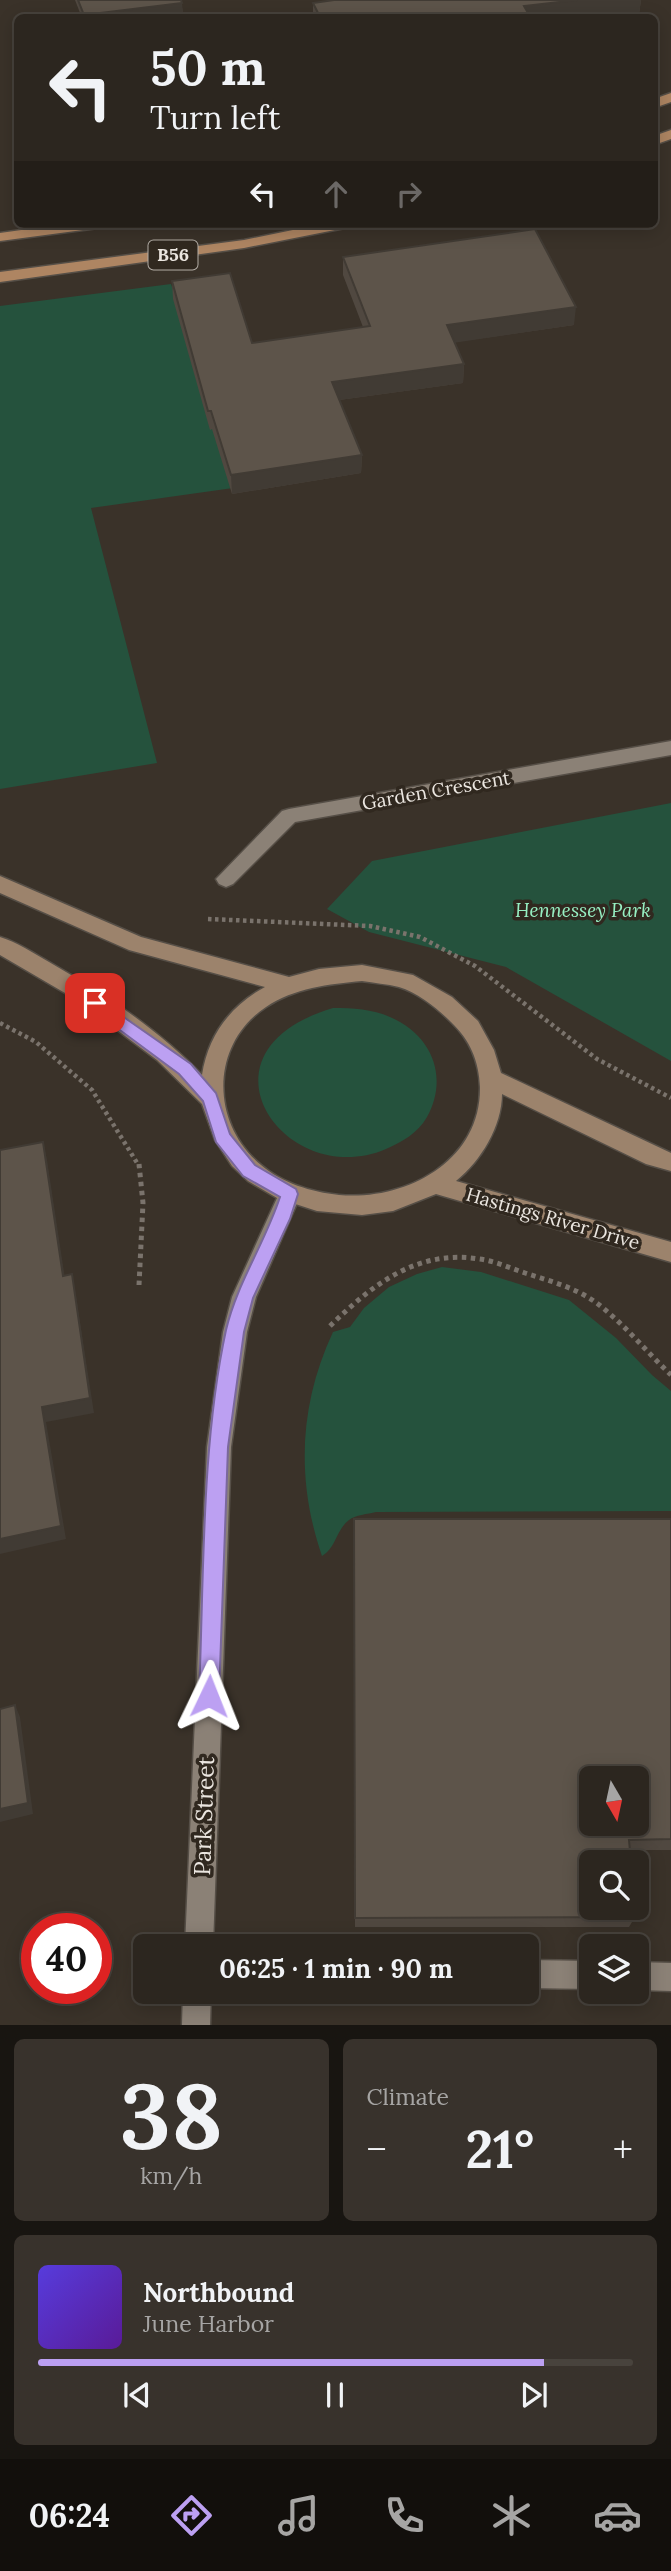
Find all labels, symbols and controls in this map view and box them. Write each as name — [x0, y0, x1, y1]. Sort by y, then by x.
text: 50 m — [150, 36, 266, 98]
icon: left — [35, 42, 126, 133]
text: Turn left — [150, 97, 280, 138]
icon: left — [244, 175, 282, 213]
icon: ahead — [317, 175, 355, 213]
icon: right — [390, 175, 428, 213]
road number: B56 — [148, 241, 198, 270]
street label: Garden Crescent — [360, 765, 513, 815]
park label: Hennessey Park — [515, 898, 651, 922]
pin — [65, 973, 125, 1033]
icon: arrive — [76, 984, 114, 1022]
street label: Hastings River Drive — [463, 1182, 643, 1254]
position arrow — [172, 1659, 246, 1733]
street label: Park Street — [187, 1756, 220, 1876]
north arrow — [579, 1766, 649, 1836]
map controls — [579, 1766, 649, 2004]
button: search — [579, 1850, 649, 1920]
speed limit sign: 40 — [21, 1913, 112, 2004]
button: layers — [579, 1934, 649, 2004]
text: 06:25 · 1 min · 90 m — [219, 1952, 453, 1985]
text: 38 — [120, 2057, 223, 2174]
text: Climate — [367, 2082, 449, 2111]
text: 21° — [465, 2116, 534, 2182]
text: − — [367, 2125, 387, 2173]
text: + — [613, 2125, 633, 2173]
text: km/h — [140, 2161, 202, 2190]
text: Northbound — [143, 2276, 294, 2309]
text: June Harbor — [143, 2309, 274, 2338]
icon: previous — [118, 2376, 156, 2414]
icon: pause — [316, 2376, 354, 2414]
icon: next — [515, 2376, 553, 2414]
icon: directions — [167, 2491, 216, 2540]
icon: music — [274, 2491, 323, 2540]
icon: phone — [380, 2491, 429, 2540]
icon: climate — [487, 2491, 536, 2540]
icon: car — [593, 2491, 642, 2540]
text: 06:24 — [29, 2495, 110, 2536]

